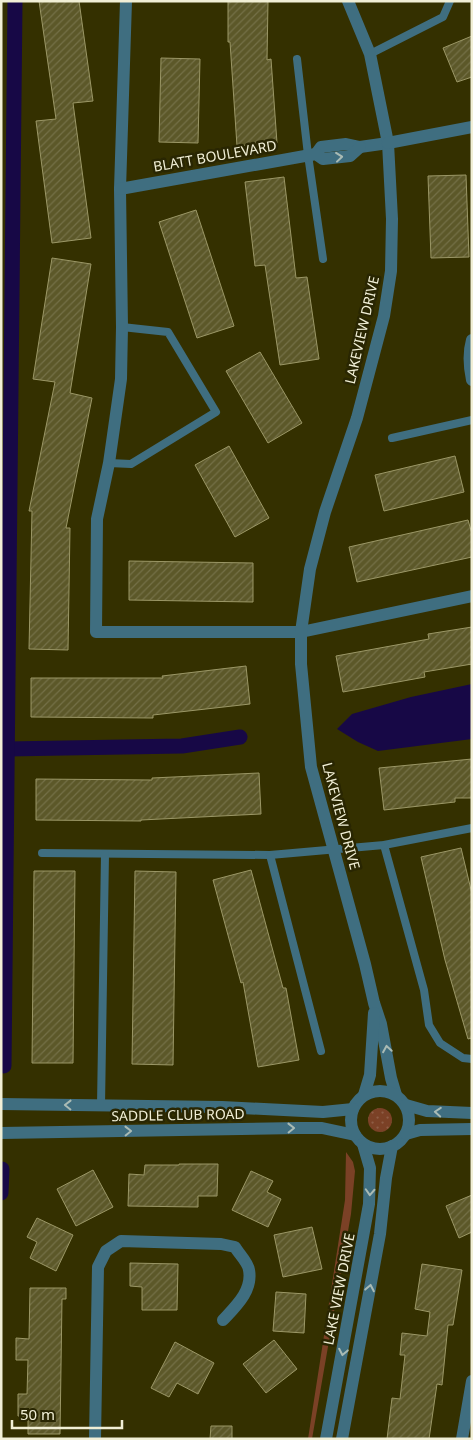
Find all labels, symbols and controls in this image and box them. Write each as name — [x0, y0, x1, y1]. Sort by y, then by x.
street label: BLATT BOULEVARD — [152, 135, 278, 176]
one-way arrow — [335, 152, 343, 163]
street label: LAKEVIEW DRIVE — [340, 274, 383, 386]
street label: LAKEVIEW DRIVE — [318, 760, 365, 872]
one-way arrow — [382, 1045, 392, 1053]
one-way arrow — [64, 1100, 72, 1110]
street label: SADDLE CLUB ROAD — [111, 1104, 245, 1125]
one-way arrow — [434, 1106, 442, 1117]
one-way arrow — [287, 1123, 295, 1133]
one-way arrow — [124, 1126, 132, 1136]
one-way arrow — [364, 1188, 375, 1196]
street label: LAKE VIEW DRIVE — [318, 1231, 359, 1347]
one-way arrow — [365, 1283, 375, 1292]
one-way arrow — [338, 1347, 348, 1356]
scale bar — [12, 1398, 122, 1430]
text: 50 m — [20, 1404, 55, 1424]

